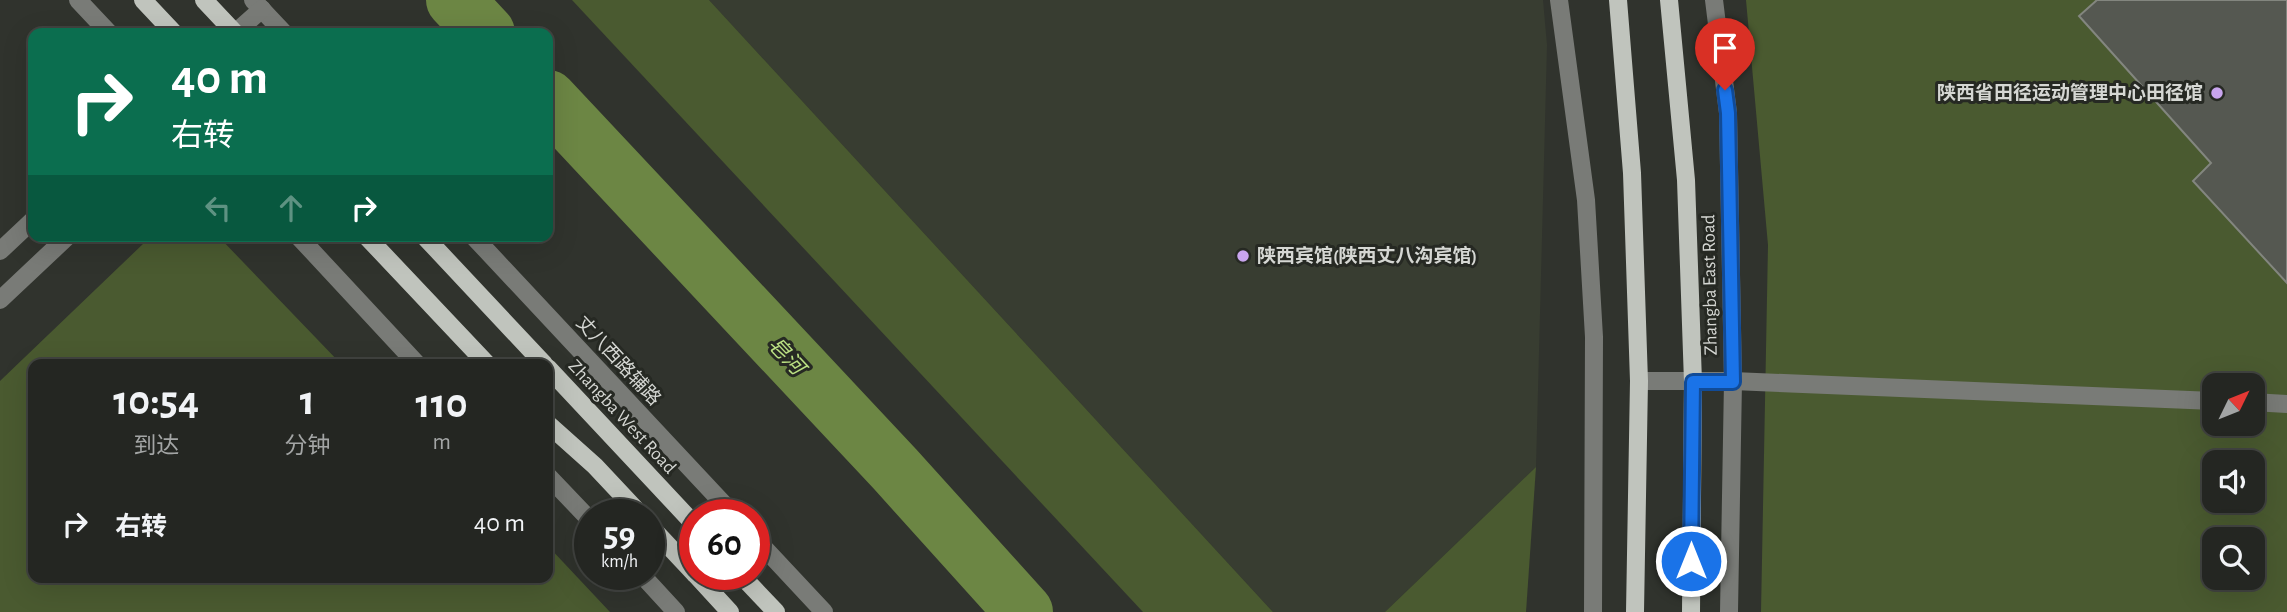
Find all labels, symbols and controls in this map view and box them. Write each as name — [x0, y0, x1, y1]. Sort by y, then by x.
pin — [1695, 18, 1755, 90]
icon: arrive — [1706, 29, 1744, 67]
text: 40 m — [171, 54, 268, 103]
icon: right — [56, 56, 147, 147]
place label: 陕西省田径运动管理中心田径馆 — [1937, 82, 2203, 103]
marker: 陕西省田径运动管理中心田径馆 — [2209, 85, 2225, 101]
text: 右转 — [171, 120, 235, 152]
icon: left — [199, 189, 237, 227]
icon: ahead — [272, 189, 310, 227]
icon: right — [345, 189, 383, 227]
street label: Zhangba East Road — [1699, 214, 1721, 356]
place label: 陕西宾馆(陕西丈八沟宾馆) — [1257, 245, 1477, 266]
marker: 陕西宾馆(陕西丈八沟宾馆) — [1235, 248, 1251, 264]
street label: 丈八西路辅路 — [572, 312, 665, 409]
water label: 皂河 — [764, 333, 811, 381]
street label: Zhangba West Road — [565, 356, 680, 478]
north arrow — [2202, 373, 2264, 436]
map controls — [2202, 373, 2265, 590]
text: 10:54 — [113, 380, 199, 422]
text: 1 — [300, 380, 315, 422]
text: 110 — [416, 383, 468, 425]
text: m — [432, 431, 451, 454]
text: 到达 — [133, 435, 179, 458]
text: 分钟 — [284, 435, 330, 458]
button: sound — [2202, 450, 2265, 513]
speed limit sign: 60 — [679, 499, 770, 590]
icon: right — [56, 505, 94, 543]
text: 40 m — [474, 510, 525, 536]
text: 右转 — [115, 514, 167, 540]
text: 59 — [603, 518, 636, 553]
position arrow — [1654, 524, 1728, 598]
button: search — [2202, 527, 2265, 590]
text: km/h — [601, 553, 638, 571]

